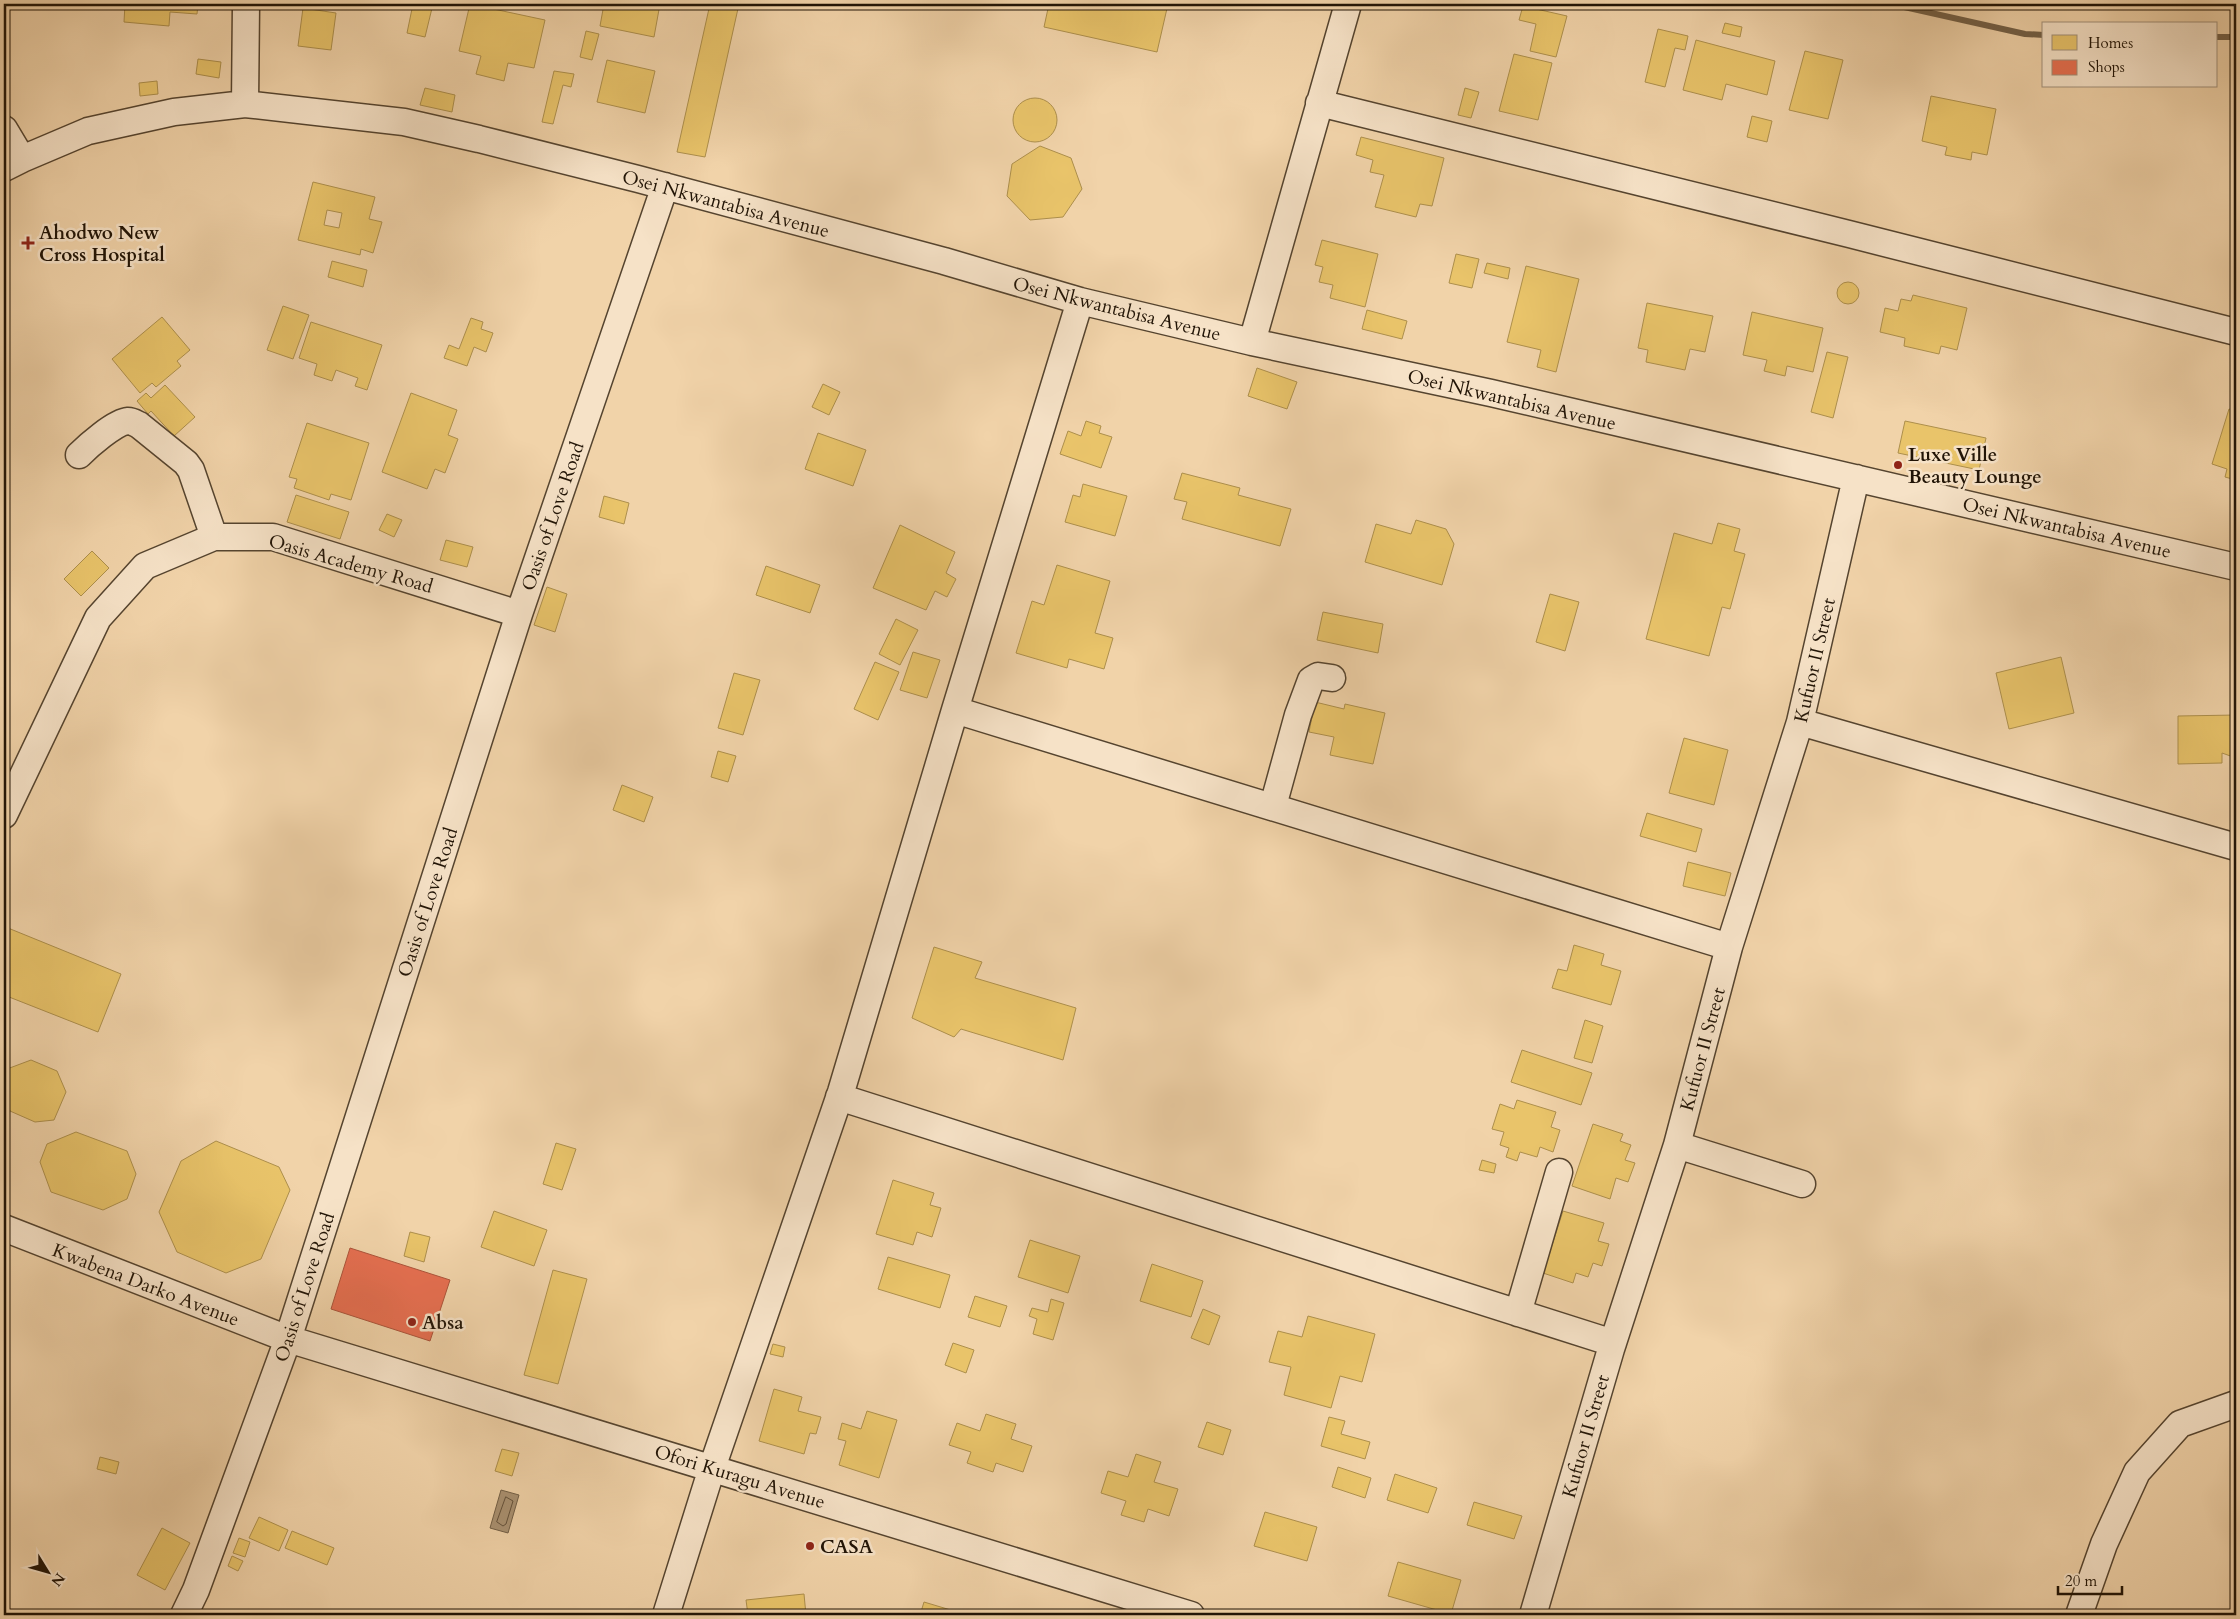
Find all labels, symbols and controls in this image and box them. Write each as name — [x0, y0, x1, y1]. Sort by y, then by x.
legend — [2042, 22, 2218, 88]
text: Homes — [2088, 33, 2133, 53]
text: Shops — [2088, 57, 2125, 77]
street label: Osei Nkwantabisa Avenue — [619, 164, 832, 244]
place label: Ahodwo New Cross Hospital — [39, 220, 165, 268]
marker: Ahodwo New Cross Hospital — [21, 236, 35, 250]
street label: Osei Nkwantabisa Avenue — [1010, 271, 1223, 347]
street label: Osei Nkwantabisa Avenue — [1405, 363, 1619, 437]
street label: Oasis of Love Road — [515, 438, 591, 594]
place label: Luxe Ville Beauty Lounge — [1908, 442, 2042, 490]
marker: Luxe Ville Beauty Lounge — [1892, 459, 1904, 471]
street label: Osei Nkwantabisa Avenue — [1960, 491, 2174, 565]
street label: Oasis Academy Road — [265, 528, 436, 600]
street label: Kufuor II Street — [1788, 595, 1842, 725]
street label: Oasis of Love Road — [392, 824, 464, 980]
street label: Kufuor II Street — [1674, 985, 1732, 1114]
street label: Oasis of Love Road — [269, 1209, 341, 1365]
street label: Kwabena Darko Avenue — [48, 1237, 243, 1333]
place label: Absa — [422, 1310, 464, 1336]
marker: Absa — [406, 1316, 418, 1328]
street label: Kufuor II Street — [1556, 1372, 1616, 1501]
street label: Ofori Kuragu Avenue — [651, 1439, 828, 1515]
place label: CASA — [820, 1534, 874, 1560]
marker: CASA — [804, 1540, 816, 1552]
north arrow — [22, 1546, 72, 1596]
scale bar — [2058, 1564, 2121, 1596]
text: N — [47, 1569, 69, 1590]
text: 20 m — [2065, 1571, 2097, 1591]

